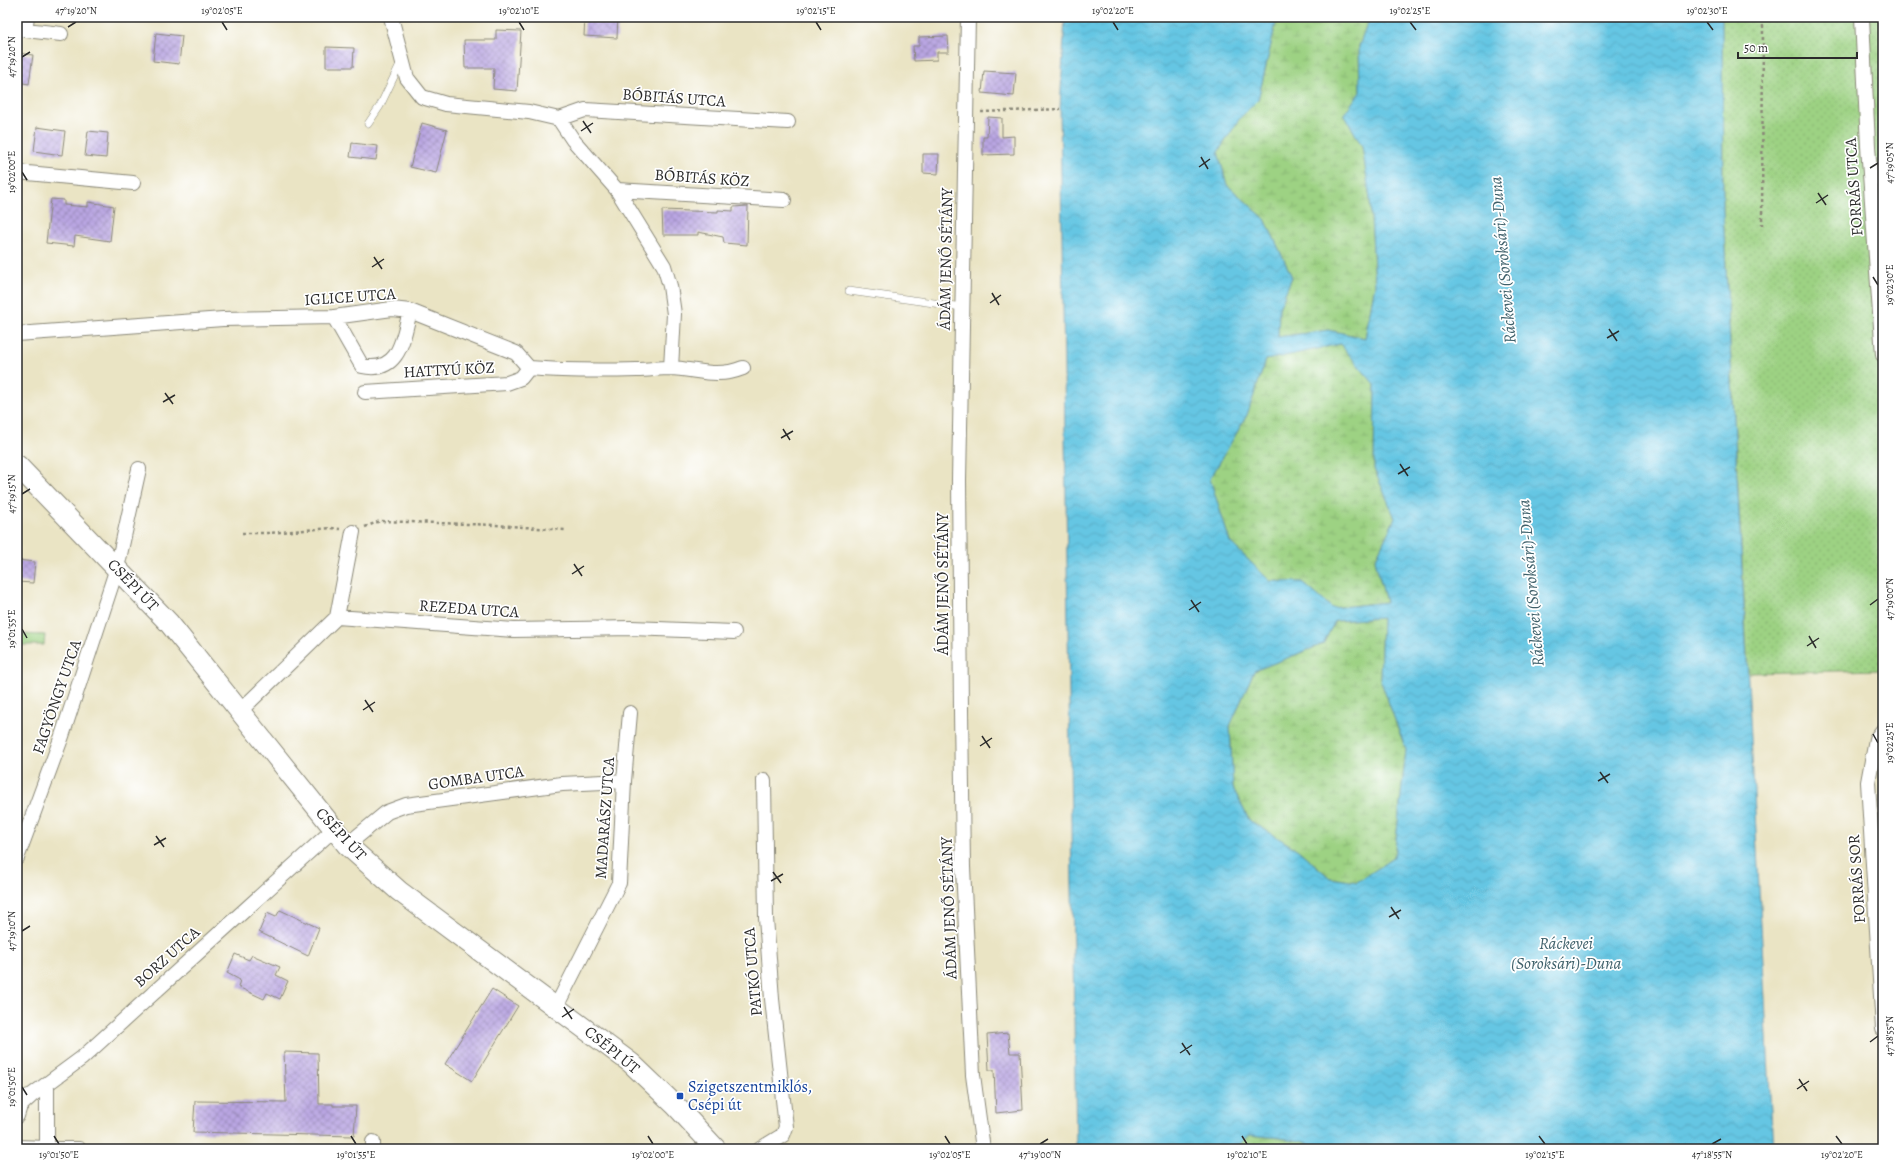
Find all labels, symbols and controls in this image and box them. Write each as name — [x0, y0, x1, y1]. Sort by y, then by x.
text: 47°19'20"N — [55, 4, 97, 17]
text: 19°02'05"E — [201, 4, 243, 17]
text: 19°02'10"E — [499, 4, 539, 17]
text: 19°02'15"E — [796, 4, 836, 17]
text: 19°02'20"E — [1092, 4, 1134, 17]
text: 19°02'25"E — [1390, 4, 1430, 17]
text: 19°02'30"E — [1686, 4, 1728, 17]
scale bar — [1738, 34, 1857, 60]
text: 47°19'20"N — [5, 36, 18, 78]
text: 50 m — [1744, 40, 1768, 56]
street label: BÓBITÁS UTCA — [621, 83, 727, 113]
street label: FORRÁS UTCA — [1840, 136, 1868, 237]
text: 47°19'05"N — [1883, 142, 1896, 184]
text: 19°02'00"E — [5, 151, 18, 193]
street label: BÓBITÁS KÖZ — [654, 164, 750, 192]
water label: Ráckevei (Soroksári)-Duna — [1484, 175, 1522, 344]
street label: ÁDÁM JENŐ SÉTÁNY — [934, 187, 958, 331]
text: 19°02'30"E — [1883, 264, 1896, 306]
street label: IGLICE UTCA — [304, 283, 397, 311]
street label: HATTYÚ KÖZ — [403, 357, 495, 383]
text: 47°19'15"N — [5, 474, 18, 514]
water label: Ráckevei (Soroksári)-Duna — [1512, 498, 1550, 667]
street label: ÁDÁM JENŐ SÉTÁNY — [932, 512, 954, 656]
street label: CSÉPI ÚT — [102, 554, 164, 616]
text: 47°19'00"N — [1883, 578, 1896, 620]
street label: REZEDA UTCA — [418, 595, 520, 624]
text: 19°01'55"E — [5, 609, 18, 649]
street label: FAGYÖNGY UTCA — [27, 636, 87, 757]
text: 19°02'25"E — [1883, 723, 1896, 763]
street label: MADARÁSZ UTCA — [590, 756, 620, 880]
street label: GOMBA UTCA — [427, 760, 526, 796]
street label: CSÉPI ÚT — [311, 803, 372, 866]
street label: FORRÁS SOR — [1843, 834, 1871, 924]
street label: ÁDÁM JENŐ SÉTÁNY — [936, 836, 963, 981]
text: 47°19'10"N — [5, 911, 18, 951]
street label: BORZ UTCA — [129, 921, 205, 992]
street label: PATKÓ UTCA — [738, 926, 768, 1017]
water label: Ráckevei (Soroksári)-Duna — [1511, 932, 1621, 975]
text: 47°18'55"N — [1883, 1016, 1896, 1056]
street label: CSÉPI ÚT — [580, 1021, 645, 1079]
text: 19°01'50"E — [5, 1067, 18, 1107]
place label: Szigetszentmiklós, Csépi út — [688, 1076, 812, 1116]
marker: Szigetszentmiklós, Csépi út — [675, 1091, 685, 1101]
text: 19°01'50"E — [39, 1148, 79, 1161]
text: 19°01'55"E — [337, 1148, 376, 1161]
text: 19°02'00"E — [632, 1148, 674, 1161]
text: 19°02'05"E — [929, 1148, 971, 1161]
text: 47°19'00"N — [1019, 1148, 1061, 1161]
text: 19°02'10"E — [1227, 1148, 1267, 1161]
text: 19°02'15"E — [1525, 1148, 1565, 1161]
text: 47°18'55"N — [1692, 1148, 1732, 1161]
text: 19°02'20"E — [1821, 1148, 1863, 1161]

